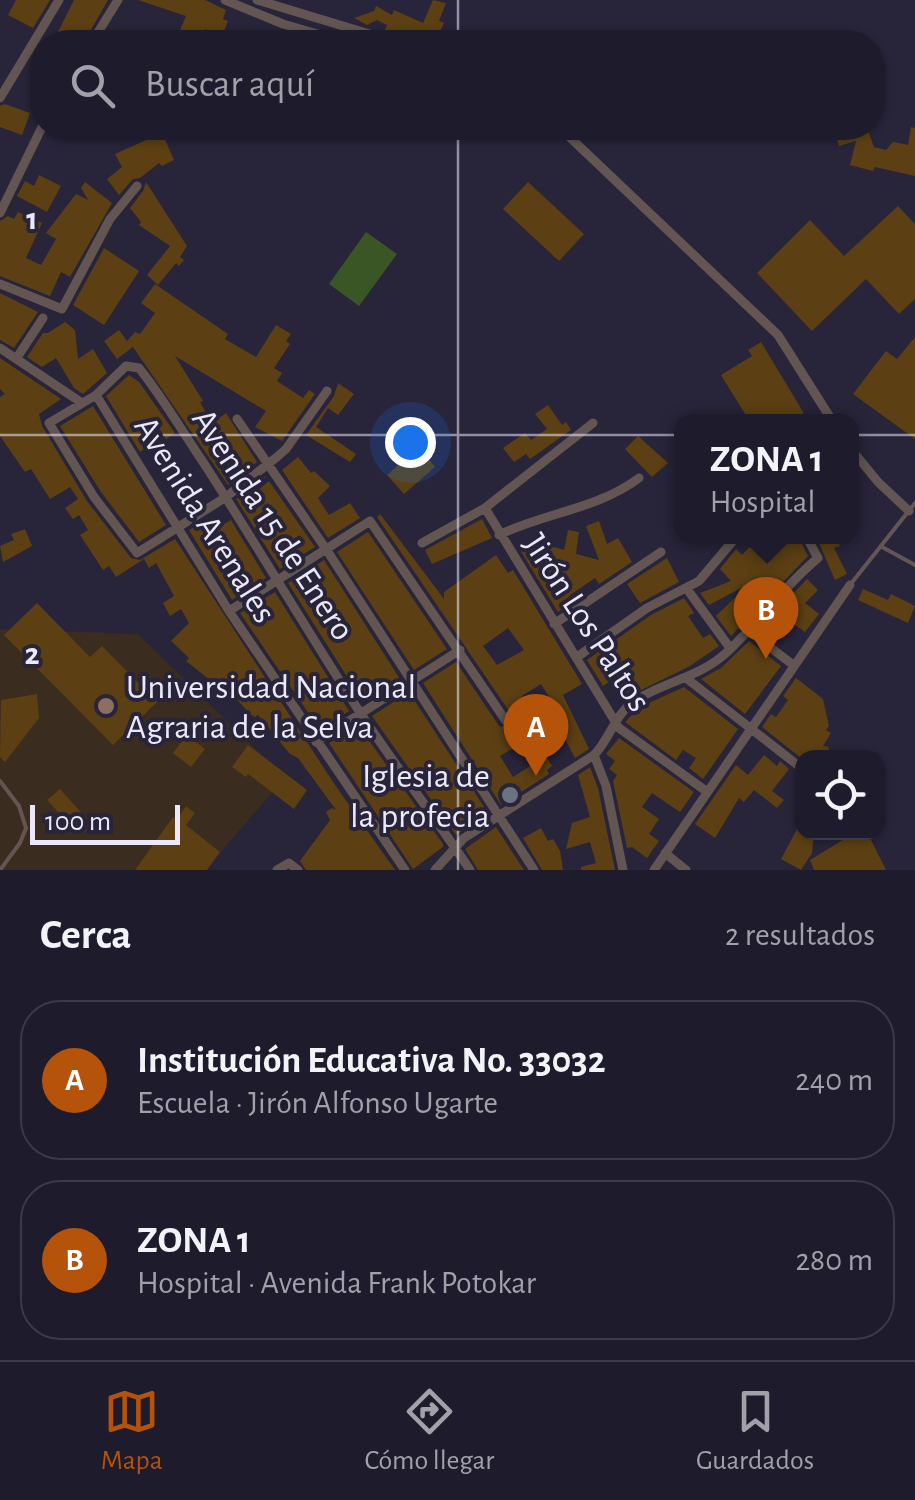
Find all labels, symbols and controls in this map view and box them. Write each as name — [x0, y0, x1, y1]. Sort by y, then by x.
search box — [30, 30, 885, 140]
icon: search — [65, 58, 120, 113]
text: Buscar aquí — [145, 66, 314, 104]
text: 1 — [26, 203, 38, 235]
street label: Avenida 15 de Enero — [185, 403, 360, 647]
street label: Avenida Arenales — [127, 411, 282, 629]
popup — [674, 414, 859, 544]
your location — [385, 417, 436, 468]
text: ZONA 1 — [710, 441, 823, 479]
text: Hospital — [710, 486, 815, 518]
street label: Jirón Los Paltos — [516, 528, 657, 718]
pin: B — [734, 576, 798, 659]
text: 2 — [24, 638, 40, 670]
place label: Universidad Nacional Agraria de la Selva — [126, 670, 416, 745]
pin: A — [504, 694, 568, 776]
marker: Universidad Nacional Agraria de la Selva — [95, 695, 117, 717]
map controls — [795, 750, 885, 840]
button: locate — [795, 750, 885, 840]
place label: Iglesia de la profecia — [350, 759, 490, 834]
marker: Iglesia de la profecia — [499, 784, 521, 806]
scale bar — [30, 800, 180, 844]
text: 100 m — [45, 808, 111, 836]
text: Cerca — [40, 914, 131, 956]
text: 2 resultados — [725, 919, 875, 951]
text: Institución Educativa No. 33032 — [137, 1042, 606, 1080]
text: A — [65, 1064, 84, 1096]
text: 240 m — [795, 1064, 873, 1096]
text: Escuela · Jirón Alfonso Ugarte — [137, 1087, 498, 1119]
text: ZONA 1 — [137, 1222, 251, 1260]
text: B — [65, 1244, 84, 1276]
text: 280 m — [795, 1244, 873, 1276]
text: Hospital · Avenida Frank Potokar — [137, 1267, 536, 1299]
tab: Mapa — [101, 1384, 163, 1478]
tab: Cómo llegar — [365, 1384, 494, 1478]
tab: Guardados — [696, 1384, 814, 1478]

